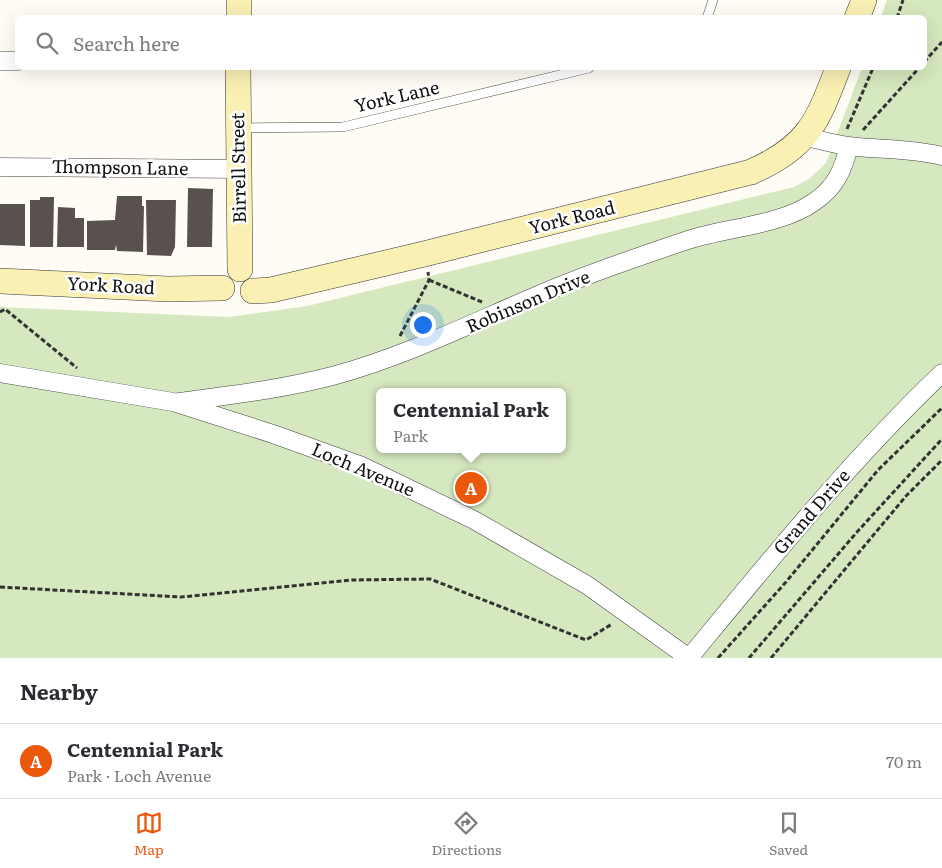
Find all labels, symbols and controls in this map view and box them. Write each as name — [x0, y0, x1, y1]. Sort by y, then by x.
search box — [15, 15, 927, 70]
icon: search — [33, 29, 61, 57]
text: Search here — [73, 29, 180, 57]
street label: York Lane — [352, 73, 442, 118]
street label: Birrell Street — [223, 112, 252, 224]
street label: Thompson Lane — [51, 152, 189, 181]
street label: York Road — [526, 193, 618, 240]
street label: Robinson Drive — [461, 262, 594, 339]
street label: York Road — [66, 269, 156, 300]
your location — [410, 312, 436, 338]
popup — [376, 388, 566, 453]
text: Centennial Park — [393, 395, 549, 423]
text: Park — [393, 423, 428, 447]
street label: Loch Avenue — [308, 435, 419, 502]
street label: Grand Drive — [766, 462, 856, 560]
pin: A — [455, 469, 487, 507]
text: Nearby — [20, 675, 98, 706]
text: Centennial Park — [67, 735, 223, 763]
text: A — [30, 749, 42, 773]
text: 70 m — [886, 749, 922, 773]
text: Park · Loch Avenue — [67, 763, 211, 787]
tab: Map — [134, 809, 164, 859]
tab: Directions — [431, 809, 501, 859]
tab: Saved — [769, 809, 808, 859]

